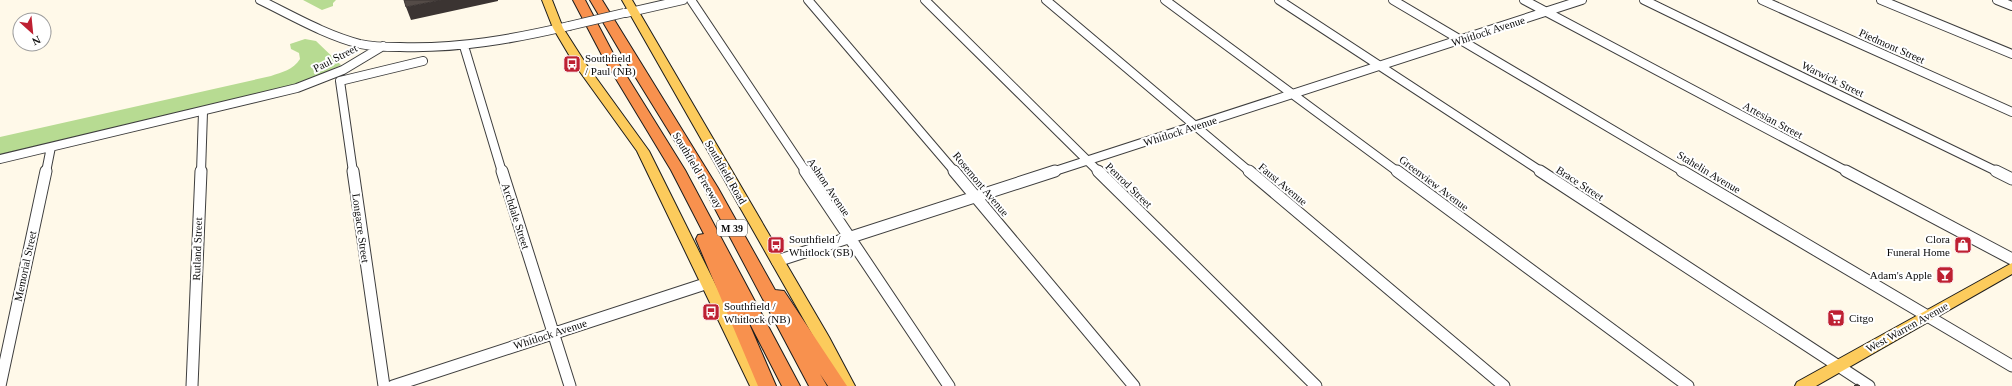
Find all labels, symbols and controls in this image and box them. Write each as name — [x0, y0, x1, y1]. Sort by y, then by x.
north arrow — [12, 12, 52, 52]
street label: Whitlock Avenue — [1450, 13, 1526, 49]
street label: Piedmont Street — [1857, 26, 1927, 66]
text: N — [30, 34, 43, 48]
street label: Paul Street — [311, 42, 359, 74]
place label: Southfield / Paul (NB) — [585, 52, 636, 78]
bus stop icon: Southfield / Paul (NB) — [562, 54, 582, 74]
street label: Warwick Street — [1800, 59, 1866, 99]
street label: Artesian Street — [1741, 99, 1805, 141]
street label: Whitlock Avenue — [1142, 113, 1218, 149]
street label: Southfield Freeway — [671, 130, 726, 211]
street label: Southfield Road — [703, 138, 749, 207]
street label: Stahelin Avenue — [1675, 148, 1743, 196]
street label: Rosemont Avenue — [951, 149, 1011, 219]
street label: Greenview Avenue — [1397, 153, 1471, 213]
street label: Ashton Avenue — [805, 156, 853, 218]
street label: Penrod Street — [1103, 160, 1155, 210]
street label: Faust Avenue — [1256, 160, 1310, 208]
street label: Brace Street — [1554, 163, 1606, 203]
street label: Archdale Street — [500, 181, 532, 251]
street label: Longacre Street — [350, 193, 372, 263]
street label: Rutland Street — [190, 217, 204, 281]
road number: M 39 — [717, 220, 747, 236]
street label: Memorial Street — [12, 230, 38, 302]
place label: Southfield / Whitlock (SB) — [789, 233, 854, 259]
place label: Clora Funeral Home — [1887, 233, 1950, 258]
bus stop icon: Southfield / Whitlock (SB) — [766, 235, 786, 255]
shop icon: Clora Funeral Home — [1953, 235, 1973, 255]
bar icon: Adam's Apple — [1935, 265, 1955, 285]
place label: Adam's Apple — [1870, 269, 1932, 281]
street label: West Warren Avenue — [1864, 299, 1950, 355]
place label: Southfield / Whitlock (NB) — [724, 300, 791, 326]
bus stop icon: Southfield / Whitlock (NB) — [701, 302, 721, 322]
supermarket icon: Citgo — [1826, 308, 1846, 328]
place label: Citgo — [1849, 312, 1874, 324]
street label: Whitlock Avenue — [512, 316, 588, 352]

